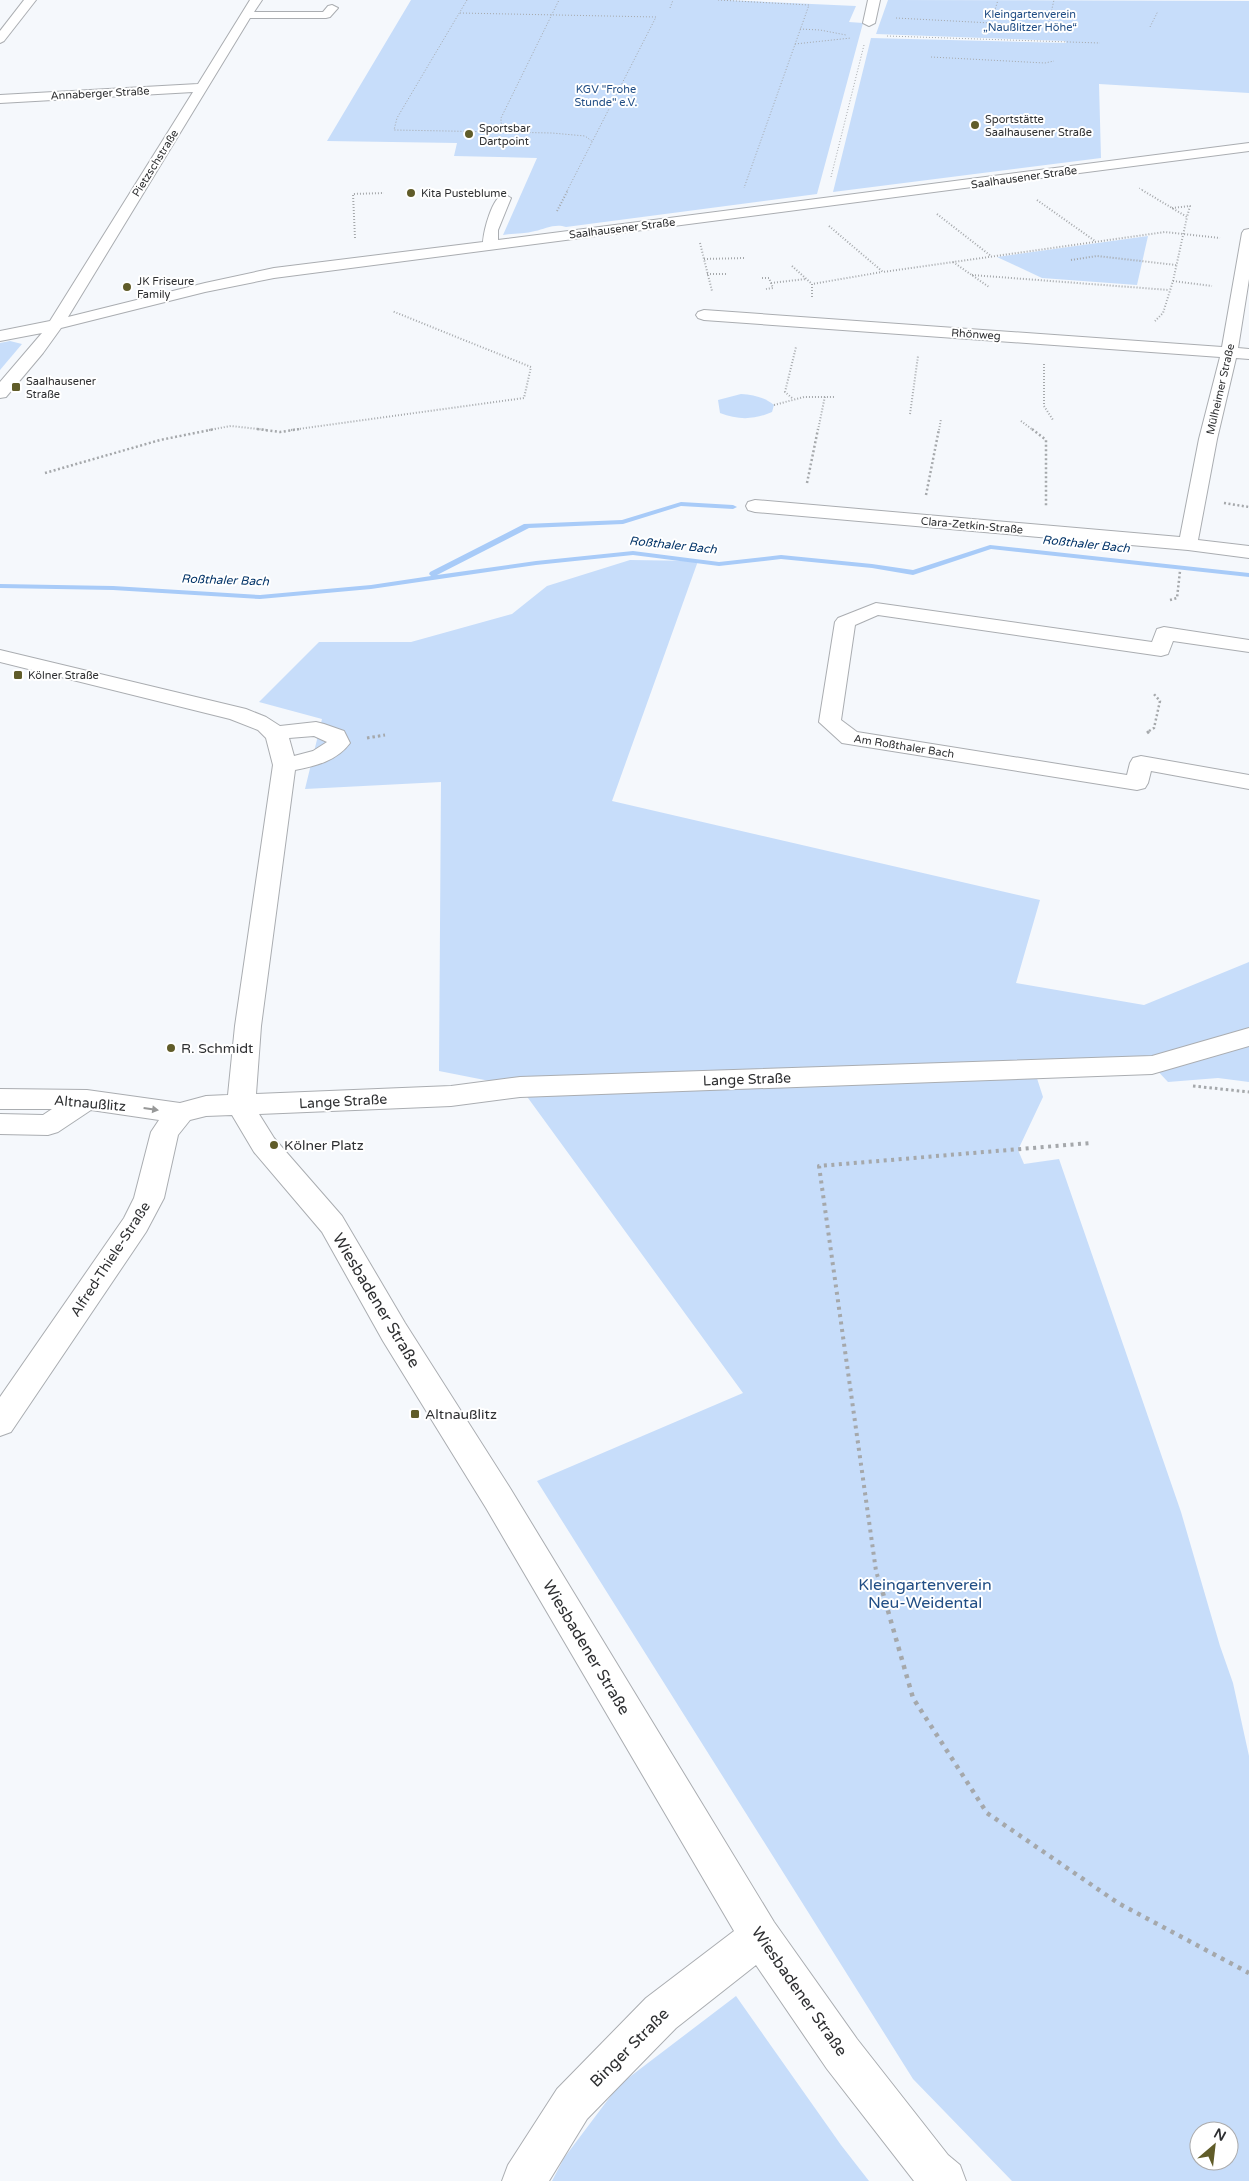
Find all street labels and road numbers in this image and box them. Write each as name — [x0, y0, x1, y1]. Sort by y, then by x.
street label: Annaberger Straße — [50, 84, 150, 103]
street label: Pietzschstraße — [130, 127, 181, 199]
street label: Saalhausener Straße — [970, 164, 1078, 191]
street label: Saalhausener Straße — [568, 216, 676, 241]
street label: Rhönweg — [951, 326, 1001, 343]
street label: Mülheimer Straße — [1204, 342, 1237, 436]
street label: Clara-Zetkin-Straße — [920, 515, 1024, 536]
street label: Am Roßthaler Bach — [853, 732, 955, 761]
street label: Lange Straße — [703, 1069, 791, 1090]
street label: Lange Straße — [299, 1091, 388, 1112]
street label: Altnaußlitz — [53, 1092, 127, 1115]
street label: Alfred-Thiele-Straße — [67, 1199, 154, 1320]
street label: Wiesbadener Straße — [328, 1230, 424, 1371]
street label: Wiesbadener Straße — [538, 1577, 634, 1718]
street label: Wiesbadener Straße — [747, 1923, 851, 2060]
street label: Binger Straße — [586, 2004, 673, 2091]

